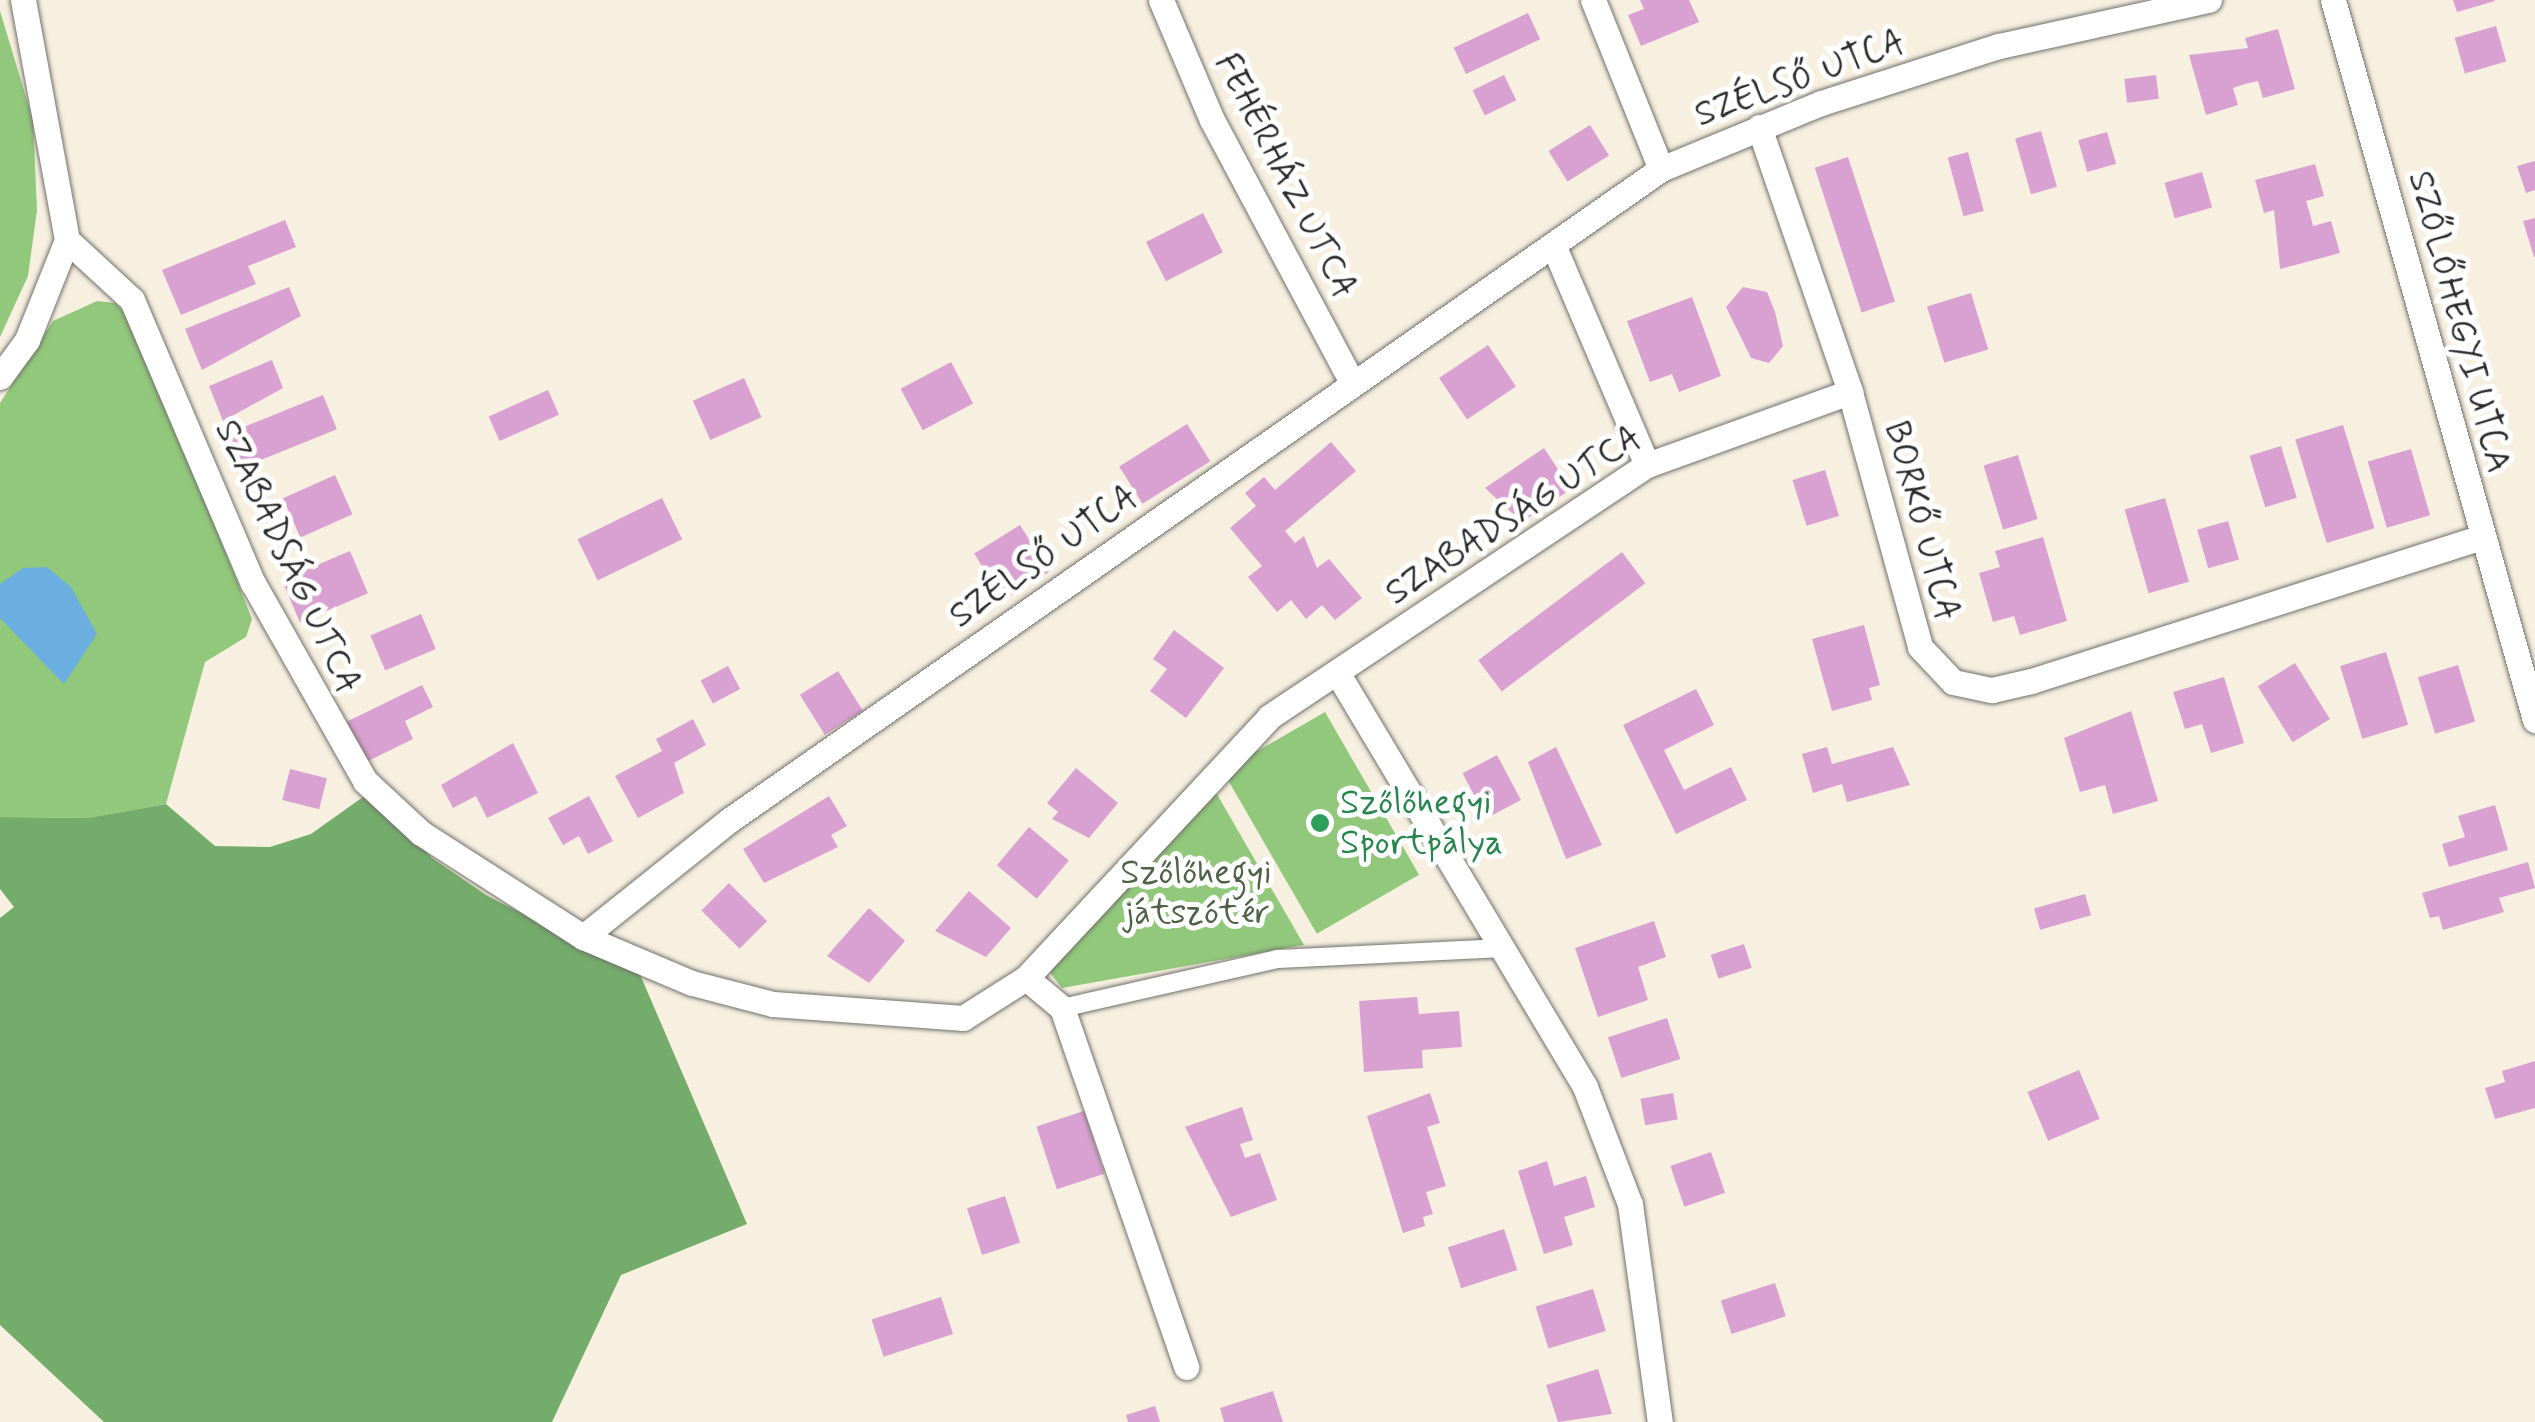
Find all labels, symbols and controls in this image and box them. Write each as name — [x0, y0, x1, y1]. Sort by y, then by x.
street label: SZÉLSŐ UTCA — [1689, 22, 1911, 136]
street label: FEHÉRHÁZ UTCA — [1206, 49, 1364, 303]
street label: SZŐLŐHEGYI UTCA — [2398, 166, 2520, 478]
street label: SZABADSÁG UTCA — [206, 416, 368, 698]
street label: BORKŐ UTCA — [1874, 417, 1968, 625]
street label: SZABADSÁG UTCA — [1380, 419, 1648, 613]
street label: SZÉLSŐ UTCA — [942, 477, 1146, 637]
place label: Szőlőhegyi Sportpálya — [1340, 782, 1503, 864]
marker: Szőlőhegyi Sportpálya — [1309, 812, 1331, 834]
park label: Szőlőhegyi játszótér — [1120, 852, 1272, 934]

